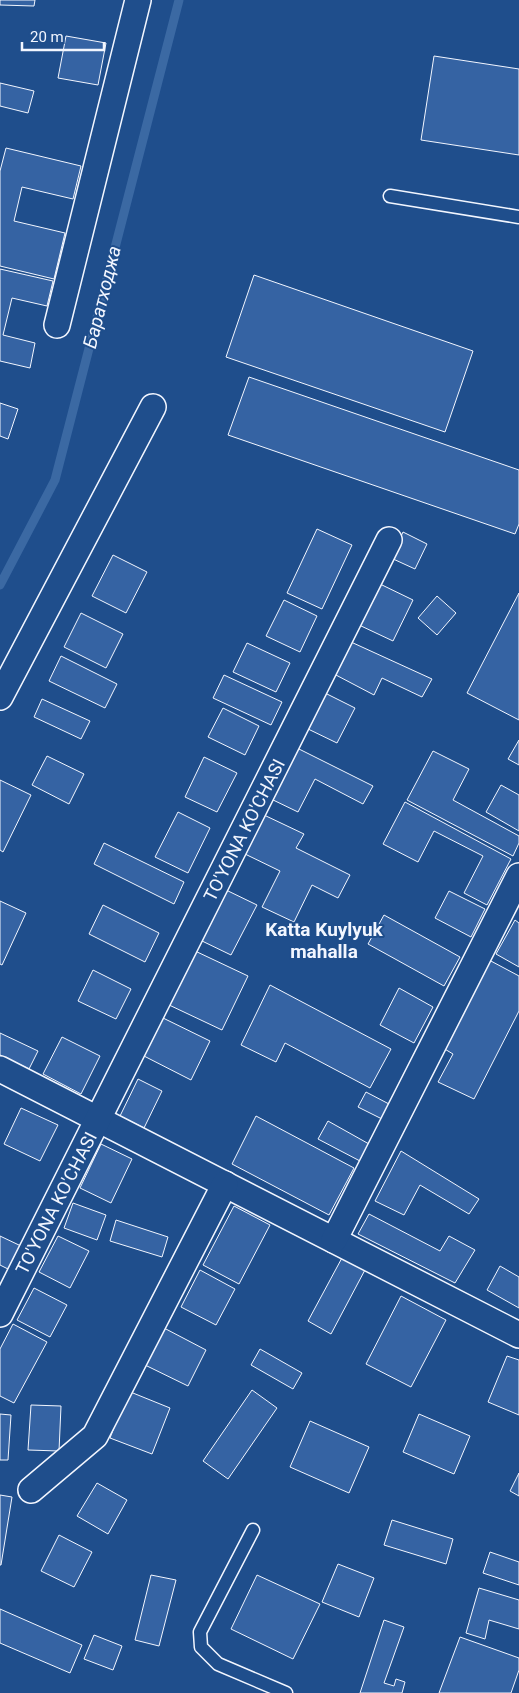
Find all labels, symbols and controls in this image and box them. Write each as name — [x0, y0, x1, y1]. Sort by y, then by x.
scale bar — [22, 20, 105, 52]
text: 20 m — [30, 28, 64, 46]
water label: Баратходжа — [78, 243, 126, 351]
street label: TO'YONA KO'CHASI — [199, 755, 289, 905]
district label: Katta Kuylyuk mahalla — [265, 918, 384, 963]
street label: TO'YONA KO'CHASI — [11, 1128, 101, 1278]

